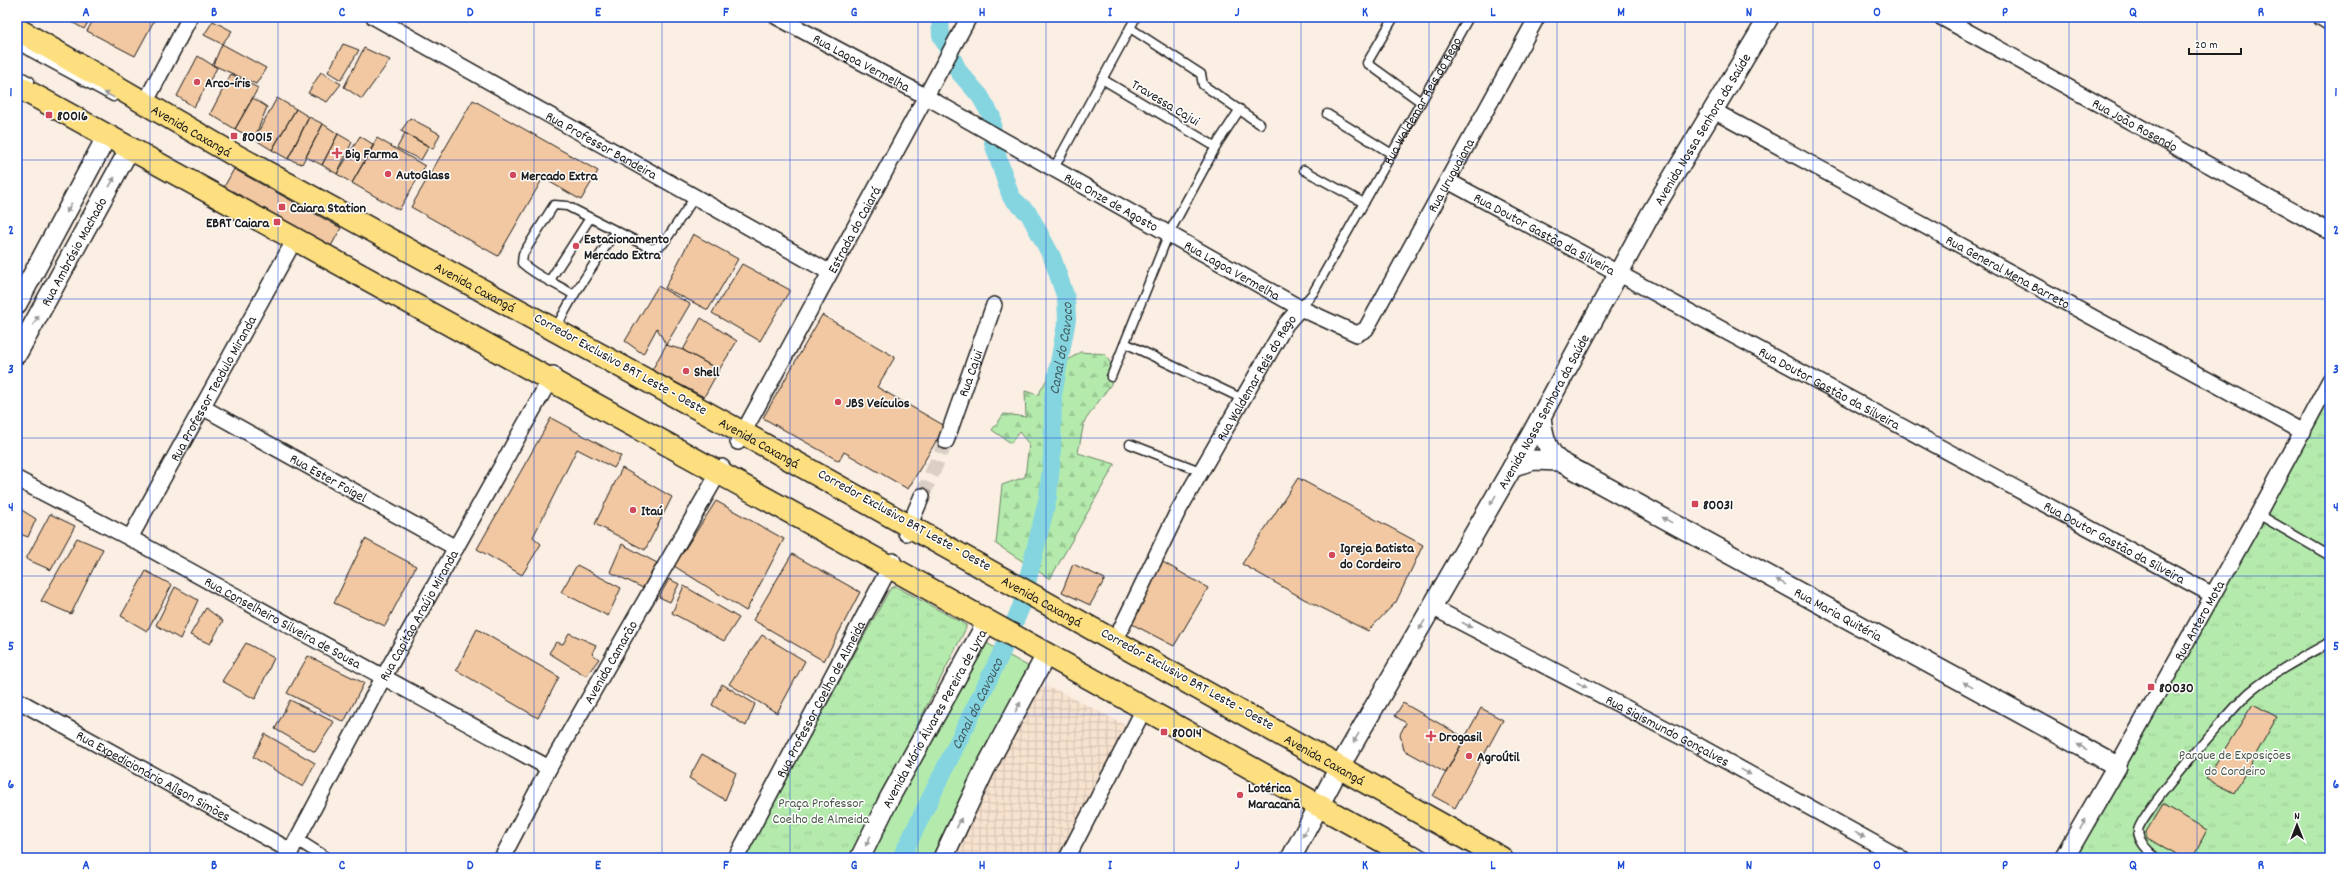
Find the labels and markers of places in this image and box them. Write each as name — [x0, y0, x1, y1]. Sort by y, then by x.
place label: Arco-íris — [205, 74, 251, 94]
marker: Arco-íris — [192, 77, 202, 87]
place label: 80016 — [57, 107, 88, 127]
marker: 80016 — [44, 110, 54, 120]
place label: 80015 — [242, 128, 273, 148]
marker: 80015 — [229, 131, 239, 141]
place label: Big Farma — [345, 145, 399, 165]
marker: Big Farma — [332, 148, 342, 158]
place label: AutoGlass — [396, 166, 450, 186]
place label: Mercado Extra — [521, 167, 599, 187]
marker: AutoGlass — [383, 169, 393, 179]
marker: Mercado Extra — [508, 170, 518, 180]
place label: Caiara Station — [290, 199, 366, 219]
marker: Caiara Station — [277, 202, 287, 212]
place label: EBRT Caiara — [206, 214, 270, 234]
marker: EBRT Caiara — [272, 217, 282, 227]
place label: Estacionamento Mercado Extra — [584, 230, 669, 266]
marker: Estacionamento Mercado Extra — [571, 241, 581, 251]
place label: Shell — [694, 363, 720, 383]
marker: Shell — [681, 366, 691, 376]
place label: JBS Veículos — [846, 394, 910, 414]
marker: JBS Veículos — [833, 397, 843, 407]
place label: 80031 — [1703, 496, 1733, 516]
marker: 80031 — [1690, 499, 1700, 509]
place label: Itaú — [641, 502, 663, 522]
marker: Itaú — [628, 505, 638, 515]
place label: Igreja Batista do Cordeiro — [1340, 539, 1415, 575]
marker: Igreja Batista do Cordeiro — [1327, 550, 1337, 560]
place label: 80030 — [2159, 679, 2194, 699]
marker: 80030 — [2146, 682, 2156, 692]
place label: 80014 — [1172, 724, 1202, 744]
marker: 80014 — [1159, 727, 1169, 737]
place label: Drogasil — [1439, 728, 1483, 748]
marker: Drogasil — [1426, 731, 1436, 741]
place label: AgroÚtil — [1477, 748, 1520, 768]
marker: AgroÚtil — [1464, 751, 1474, 761]
place label: Lotérica Maracanã — [1248, 779, 1301, 815]
marker: Lotérica Maracanã — [1235, 790, 1245, 800]

